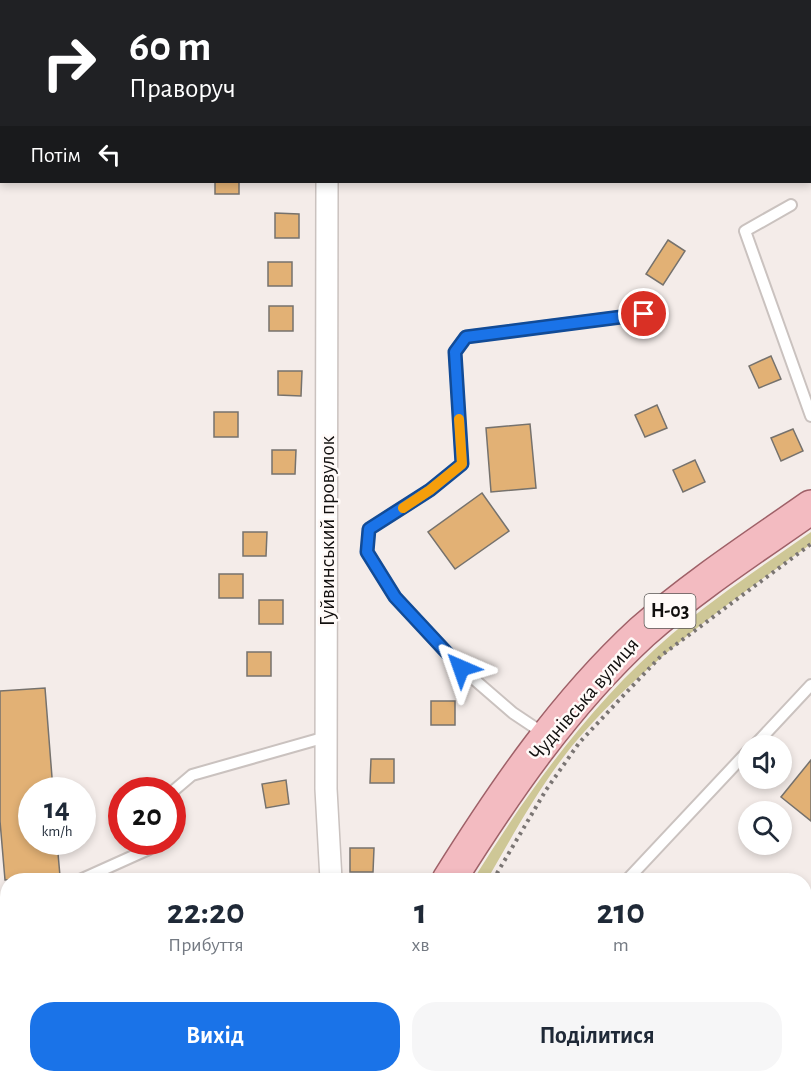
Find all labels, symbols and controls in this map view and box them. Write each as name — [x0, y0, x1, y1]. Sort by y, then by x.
icon: right — [30, 24, 108, 102]
text: 60 m — [129, 26, 211, 68]
text: Праворуч — [129, 75, 236, 102]
icon: left — [93, 138, 126, 171]
text: Потім — [30, 144, 81, 166]
pin — [618, 288, 669, 339]
icon: arrive — [627, 297, 660, 330]
street label: Гуйвинський провулок — [317, 435, 338, 626]
road number: Н-03 — [644, 594, 696, 628]
street label: Чуднівська вулиця — [525, 634, 643, 764]
position arrow — [429, 636, 493, 700]
map controls — [738, 735, 792, 855]
button: sound — [738, 735, 792, 789]
speed limit sign: 20 — [108, 777, 186, 855]
text: 14 — [44, 794, 70, 824]
button: search — [738, 801, 792, 855]
text: km/h — [42, 824, 72, 839]
text: 22:20 — [167, 894, 245, 930]
text: 1 — [414, 894, 427, 930]
text: 210 — [596, 894, 645, 930]
text: Прибуття — [168, 935, 244, 955]
text: хв — [412, 935, 430, 955]
text: m — [613, 935, 629, 955]
button: Вихід — [30, 1002, 400, 1071]
button: Поділитися — [412, 1002, 782, 1071]

